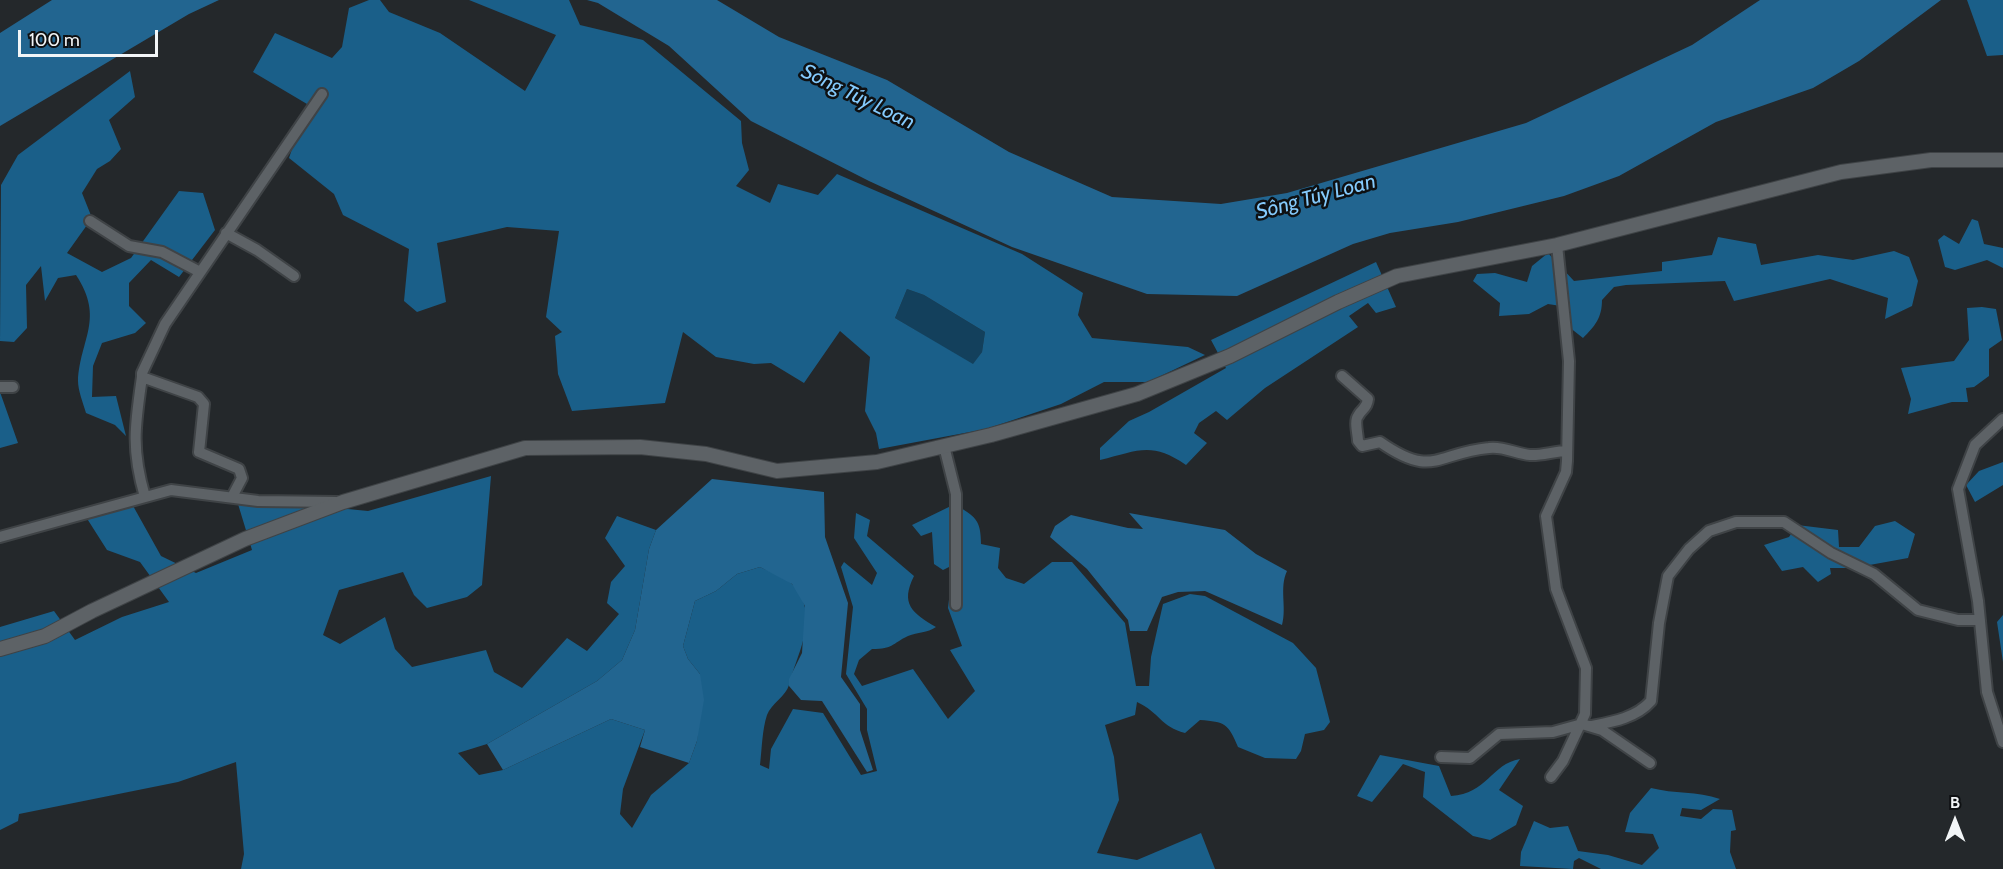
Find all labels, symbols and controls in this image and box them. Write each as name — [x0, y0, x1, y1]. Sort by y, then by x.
scale bar — [21, 18, 160, 56]
text: 100 m — [29, 29, 80, 51]
water label: Sông Túy Loan — [797, 59, 919, 135]
water label: Sông Túy Loan — [1253, 169, 1379, 225]
north arrow — [1925, 791, 1985, 851]
text: B — [1950, 793, 1960, 812]

